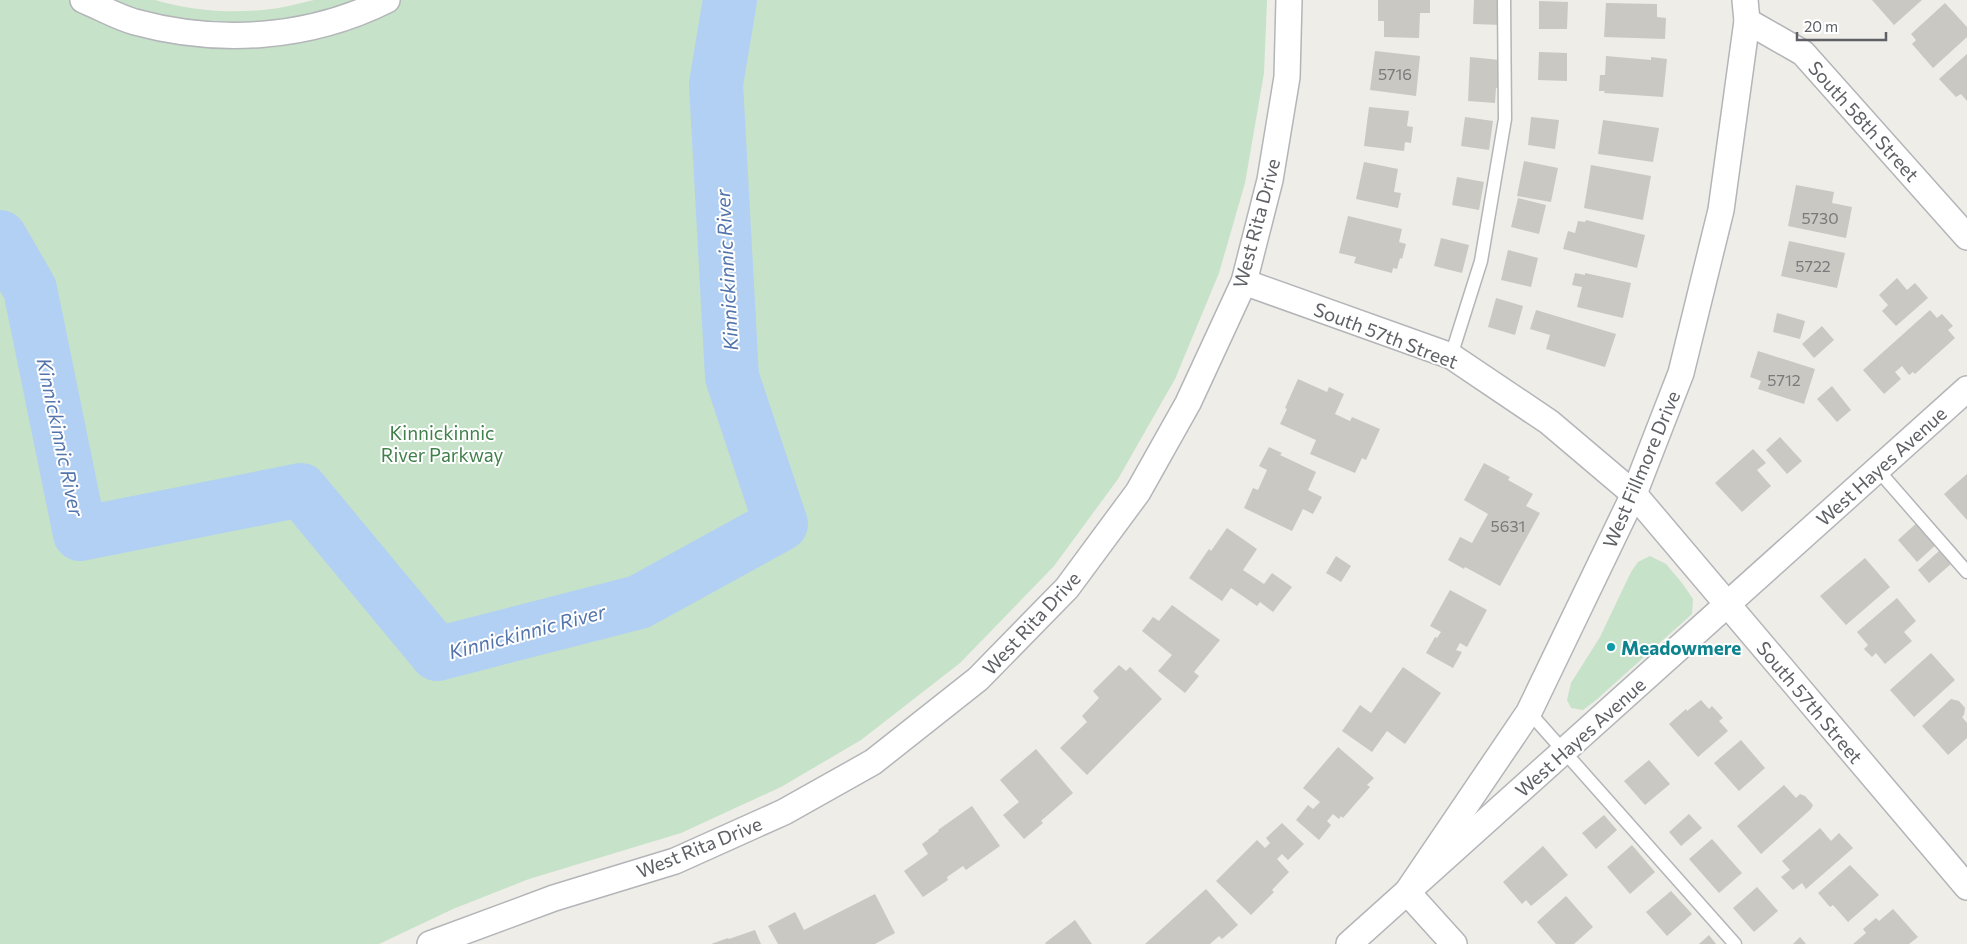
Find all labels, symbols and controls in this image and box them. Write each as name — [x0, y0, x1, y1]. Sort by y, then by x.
scale bar — [1797, 10, 1886, 42]
text: 20 m — [1804, 17, 1838, 35]
street label: South 58th Street — [1804, 56, 1924, 186]
house number: 5716 — [1378, 64, 1412, 83]
street label: West Rita Drive — [1228, 156, 1284, 290]
water label: Kinnickinnic River — [710, 188, 742, 351]
house number: 5730 — [1801, 208, 1839, 227]
house number: 5722 — [1795, 256, 1831, 275]
street label: South 57th Street — [1311, 297, 1461, 373]
water label: Kinnickinnic River — [32, 356, 90, 519]
house number: 5712 — [1767, 370, 1801, 389]
street label: West Fillmore Drive — [1598, 387, 1684, 551]
street label: West Hayes Avenue — [1811, 402, 1951, 530]
park label: Kinnickinnic River Parkway — [381, 421, 503, 466]
house number: 5631 — [1491, 516, 1525, 535]
street label: West Rita Drive — [977, 567, 1085, 679]
water label: Kinnickinnic River — [446, 598, 609, 663]
place label: Meadowmere — [1621, 636, 1741, 659]
street label: South 57th Street — [1752, 636, 1868, 768]
marker: Meadowmere — [1605, 641, 1617, 653]
street label: West Hayes Avenue — [1510, 673, 1650, 801]
street label: West Rita Drive — [633, 811, 765, 883]

